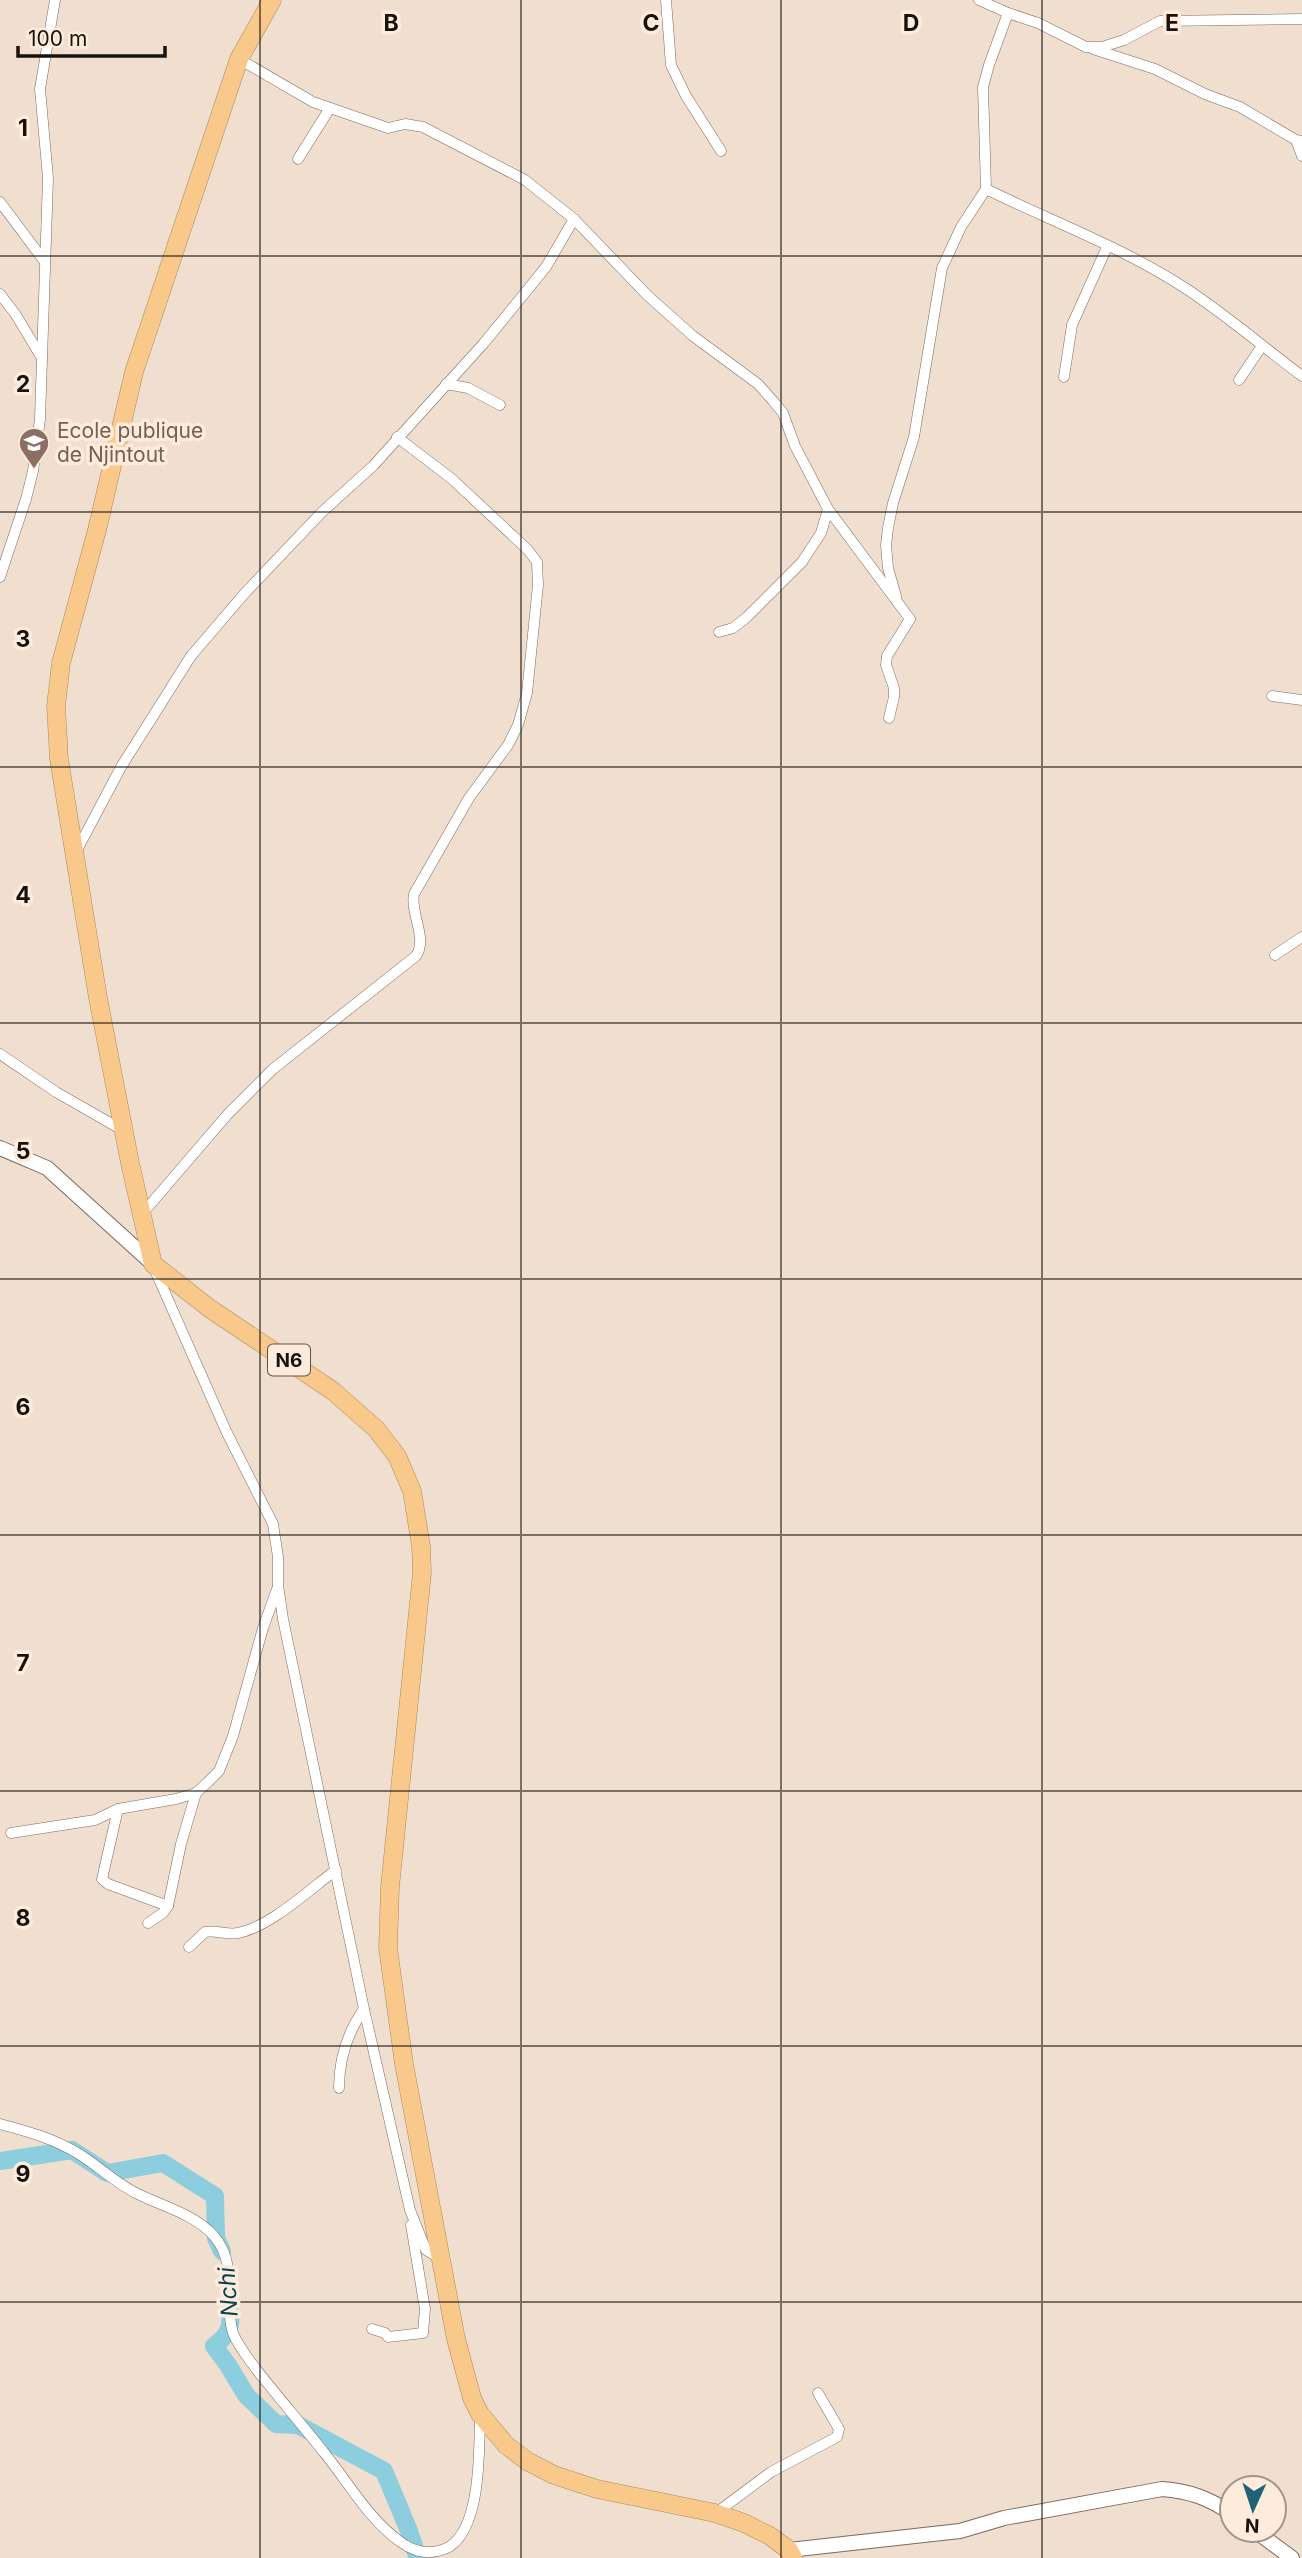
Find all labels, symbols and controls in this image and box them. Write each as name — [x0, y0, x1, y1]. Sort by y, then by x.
text: B — [383, 9, 399, 37]
text: C — [642, 9, 660, 37]
text: D — [903, 9, 919, 37]
text: E — [1165, 9, 1179, 37]
scale bar — [18, 14, 164, 58]
text: 100 m — [28, 26, 87, 51]
text: 1 — [18, 114, 28, 142]
text: 2 — [16, 370, 30, 398]
place label: Ecole publique de Njintout — [57, 418, 203, 467]
school or university icon: Ecole publique de Njintout — [17, 426, 51, 470]
text: 3 — [16, 625, 30, 653]
text: 4 — [15, 881, 31, 909]
text: 5 — [16, 1137, 30, 1165]
road number: N6 — [268, 1344, 310, 1376]
text: 6 — [16, 1393, 30, 1421]
text: 7 — [16, 1649, 30, 1677]
text: 8 — [16, 1904, 30, 1932]
text: 9 — [16, 2160, 30, 2188]
water label: Nchi — [212, 2266, 244, 2318]
north arrow — [1218, 2474, 1288, 2544]
text: N — [1244, 2514, 1260, 2537]

